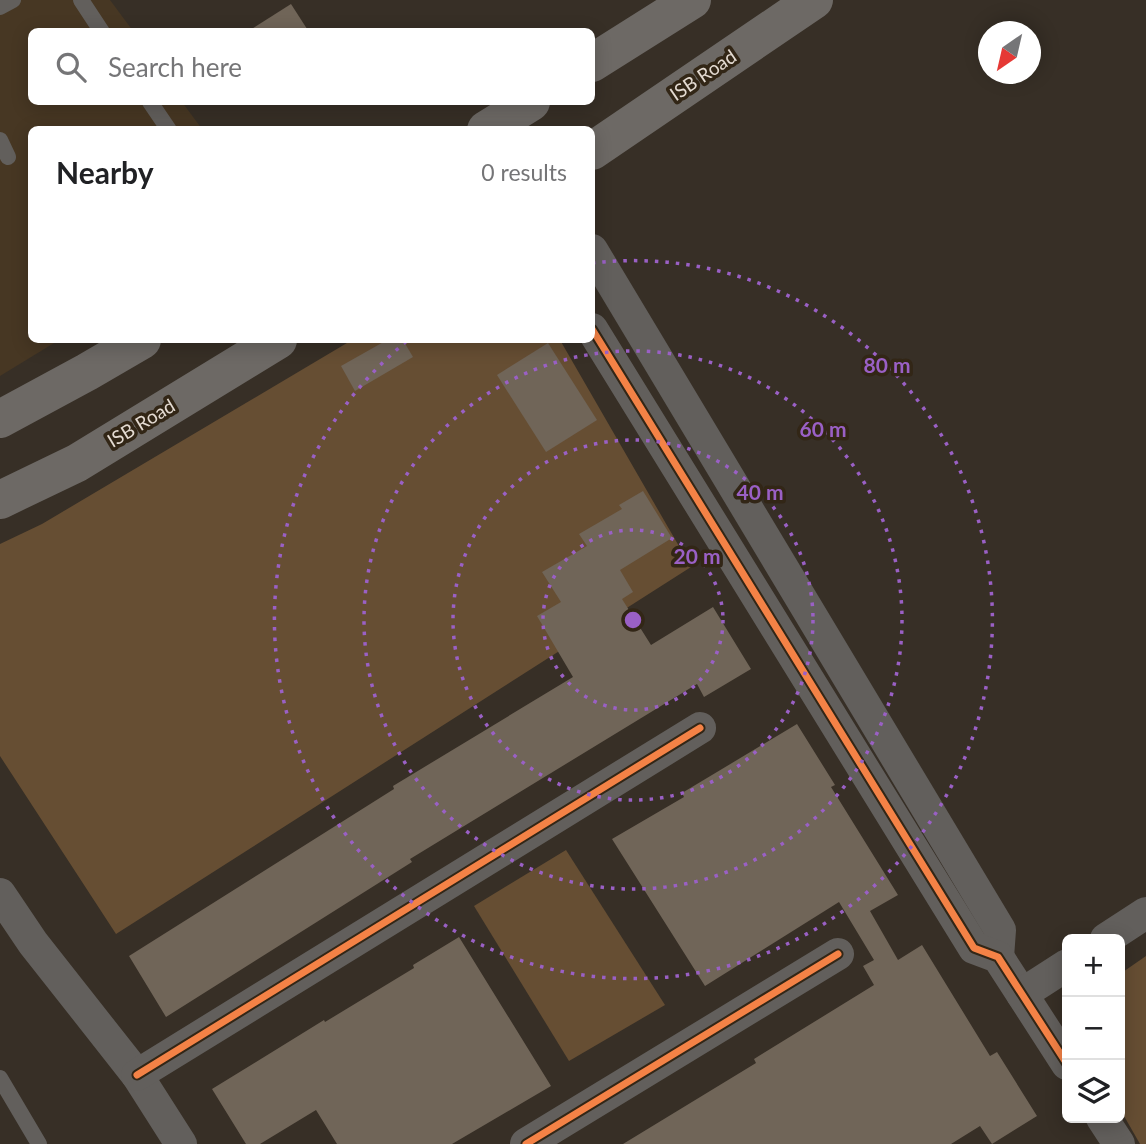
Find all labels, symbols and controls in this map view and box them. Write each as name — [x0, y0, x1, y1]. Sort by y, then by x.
north arrow — [978, 21, 1041, 84]
search box — [28, 28, 595, 105]
street label: ISB Road — [665, 44, 740, 105]
icon: search — [52, 48, 90, 86]
text: Search here — [108, 51, 242, 83]
text: Nearby — [56, 154, 154, 190]
text: 0 results — [481, 158, 567, 186]
text: 80 m — [863, 352, 911, 377]
street label: ISB Road — [103, 393, 179, 452]
text: 60 m — [799, 416, 847, 441]
text: 40 m — [736, 479, 784, 504]
text: 20 m — [673, 543, 721, 568]
centre of rings — [621, 608, 645, 632]
map controls — [1062, 934, 1125, 1123]
button: + — [1062, 934, 1125, 997]
button: − — [1062, 997, 1125, 1060]
button: layers — [1062, 1060, 1125, 1123]

